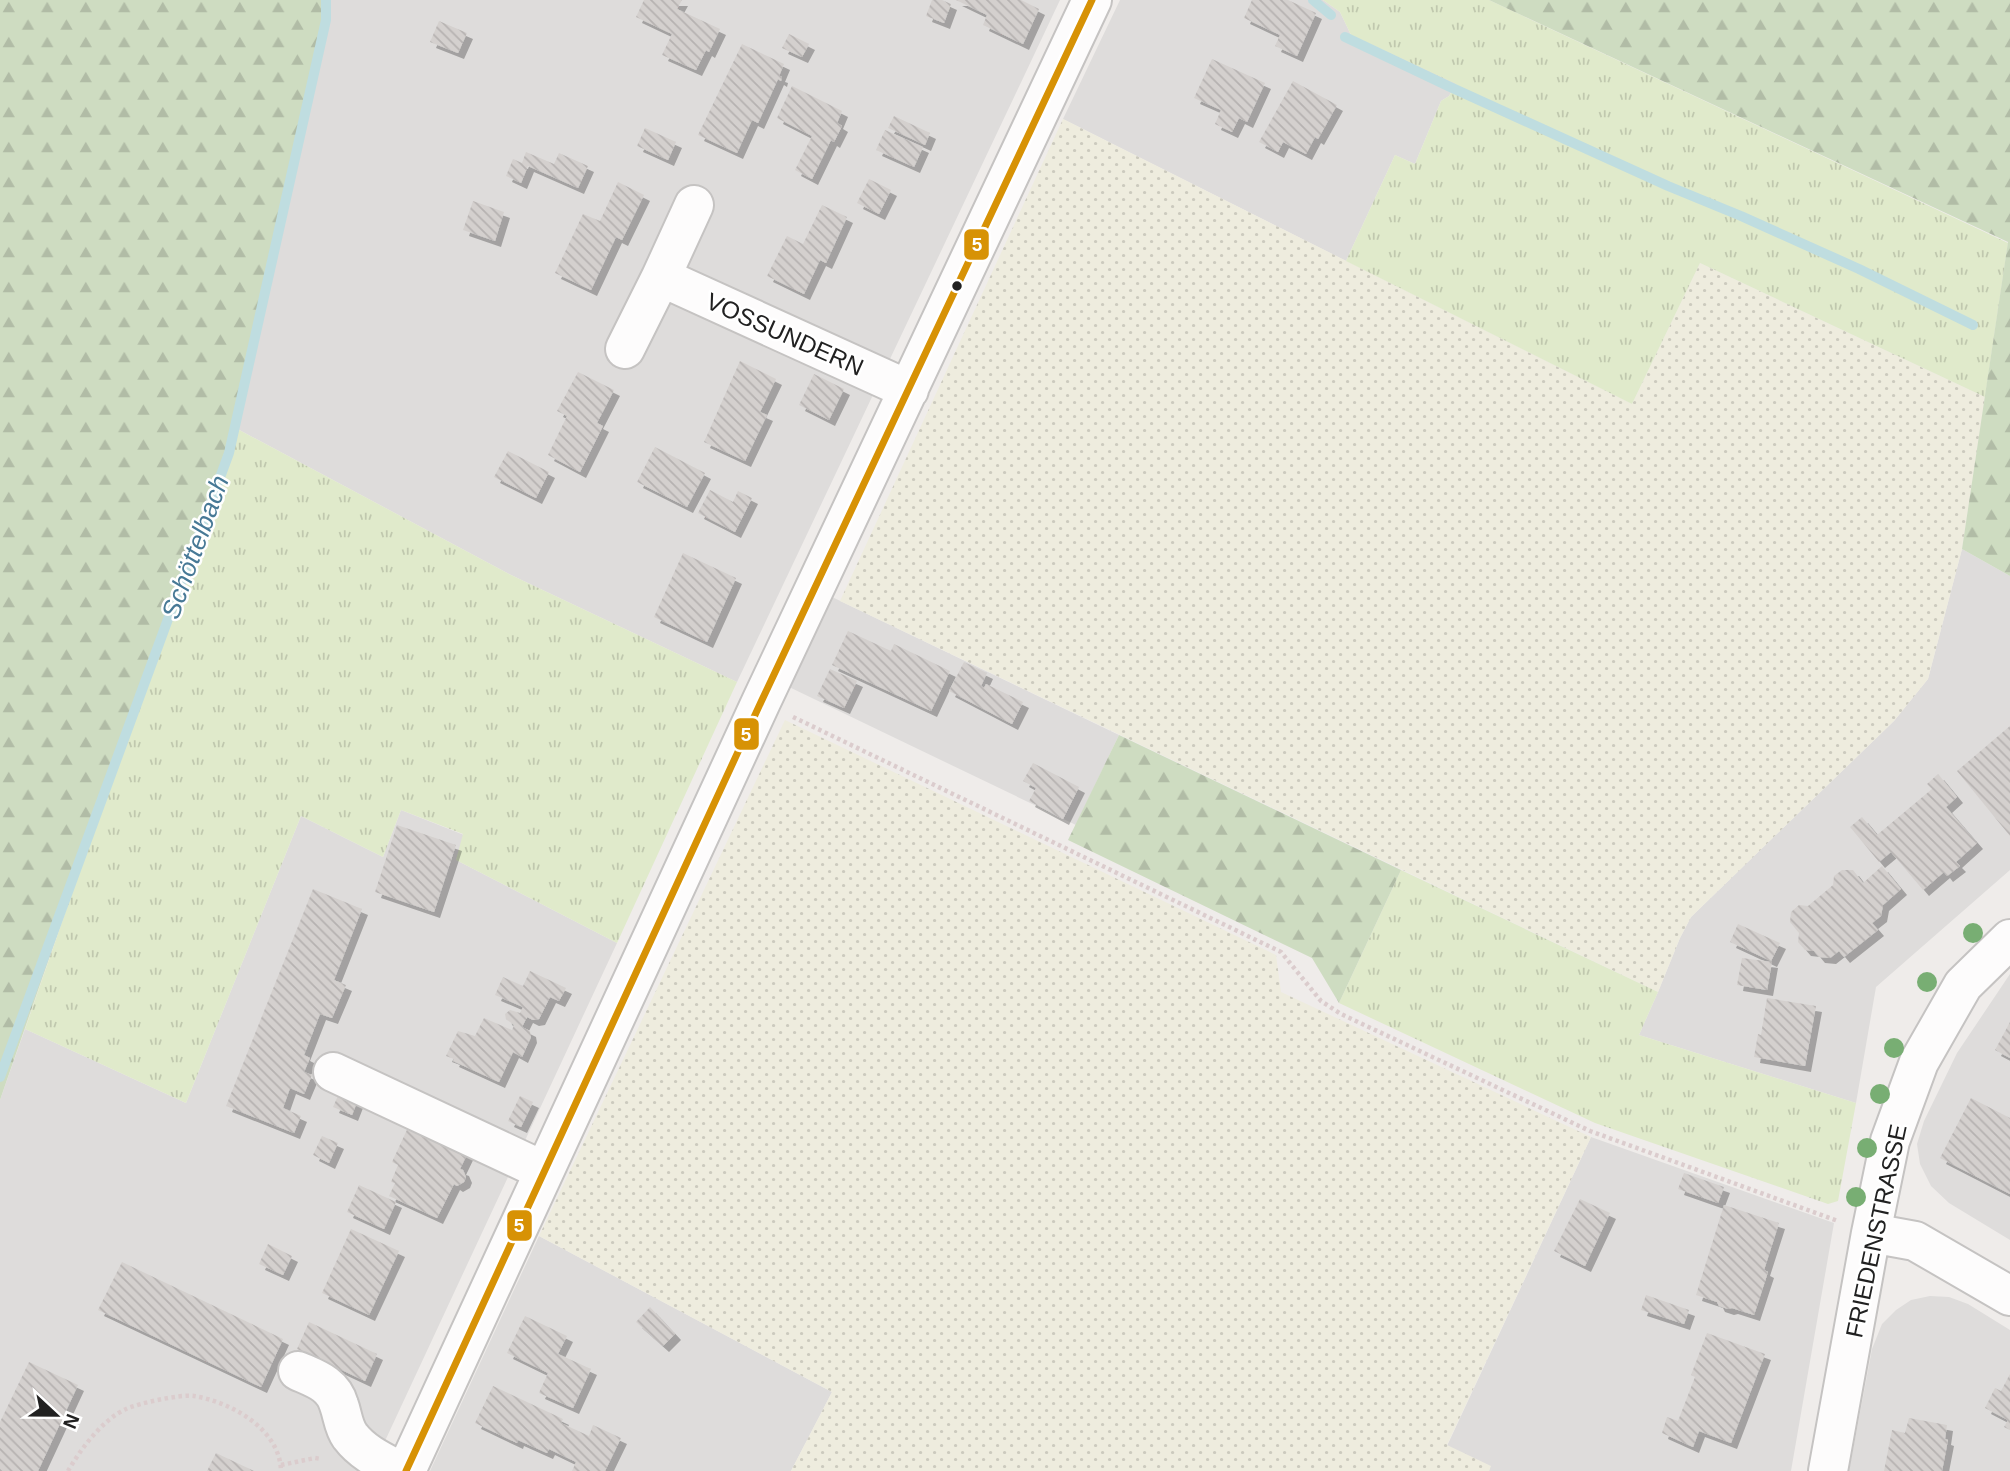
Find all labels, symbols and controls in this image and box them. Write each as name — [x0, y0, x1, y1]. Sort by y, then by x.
line badge: 5 — [963, 228, 990, 261]
text: 5 — [972, 234, 983, 255]
unlabelled marker — [950, 279, 964, 293]
street label: VOSSUNDERN — [702, 287, 868, 381]
water label: Schöttelbach — [155, 471, 235, 623]
line badge: 5 — [733, 717, 760, 751]
text: 5 — [741, 724, 752, 745]
street label: FRIEDENSTRASSE — [1840, 1122, 1912, 1340]
line badge: 5 — [506, 1209, 533, 1242]
text: 5 — [514, 1215, 525, 1236]
north arrow — [21, 1380, 91, 1450]
text: N — [59, 1411, 84, 1431]

